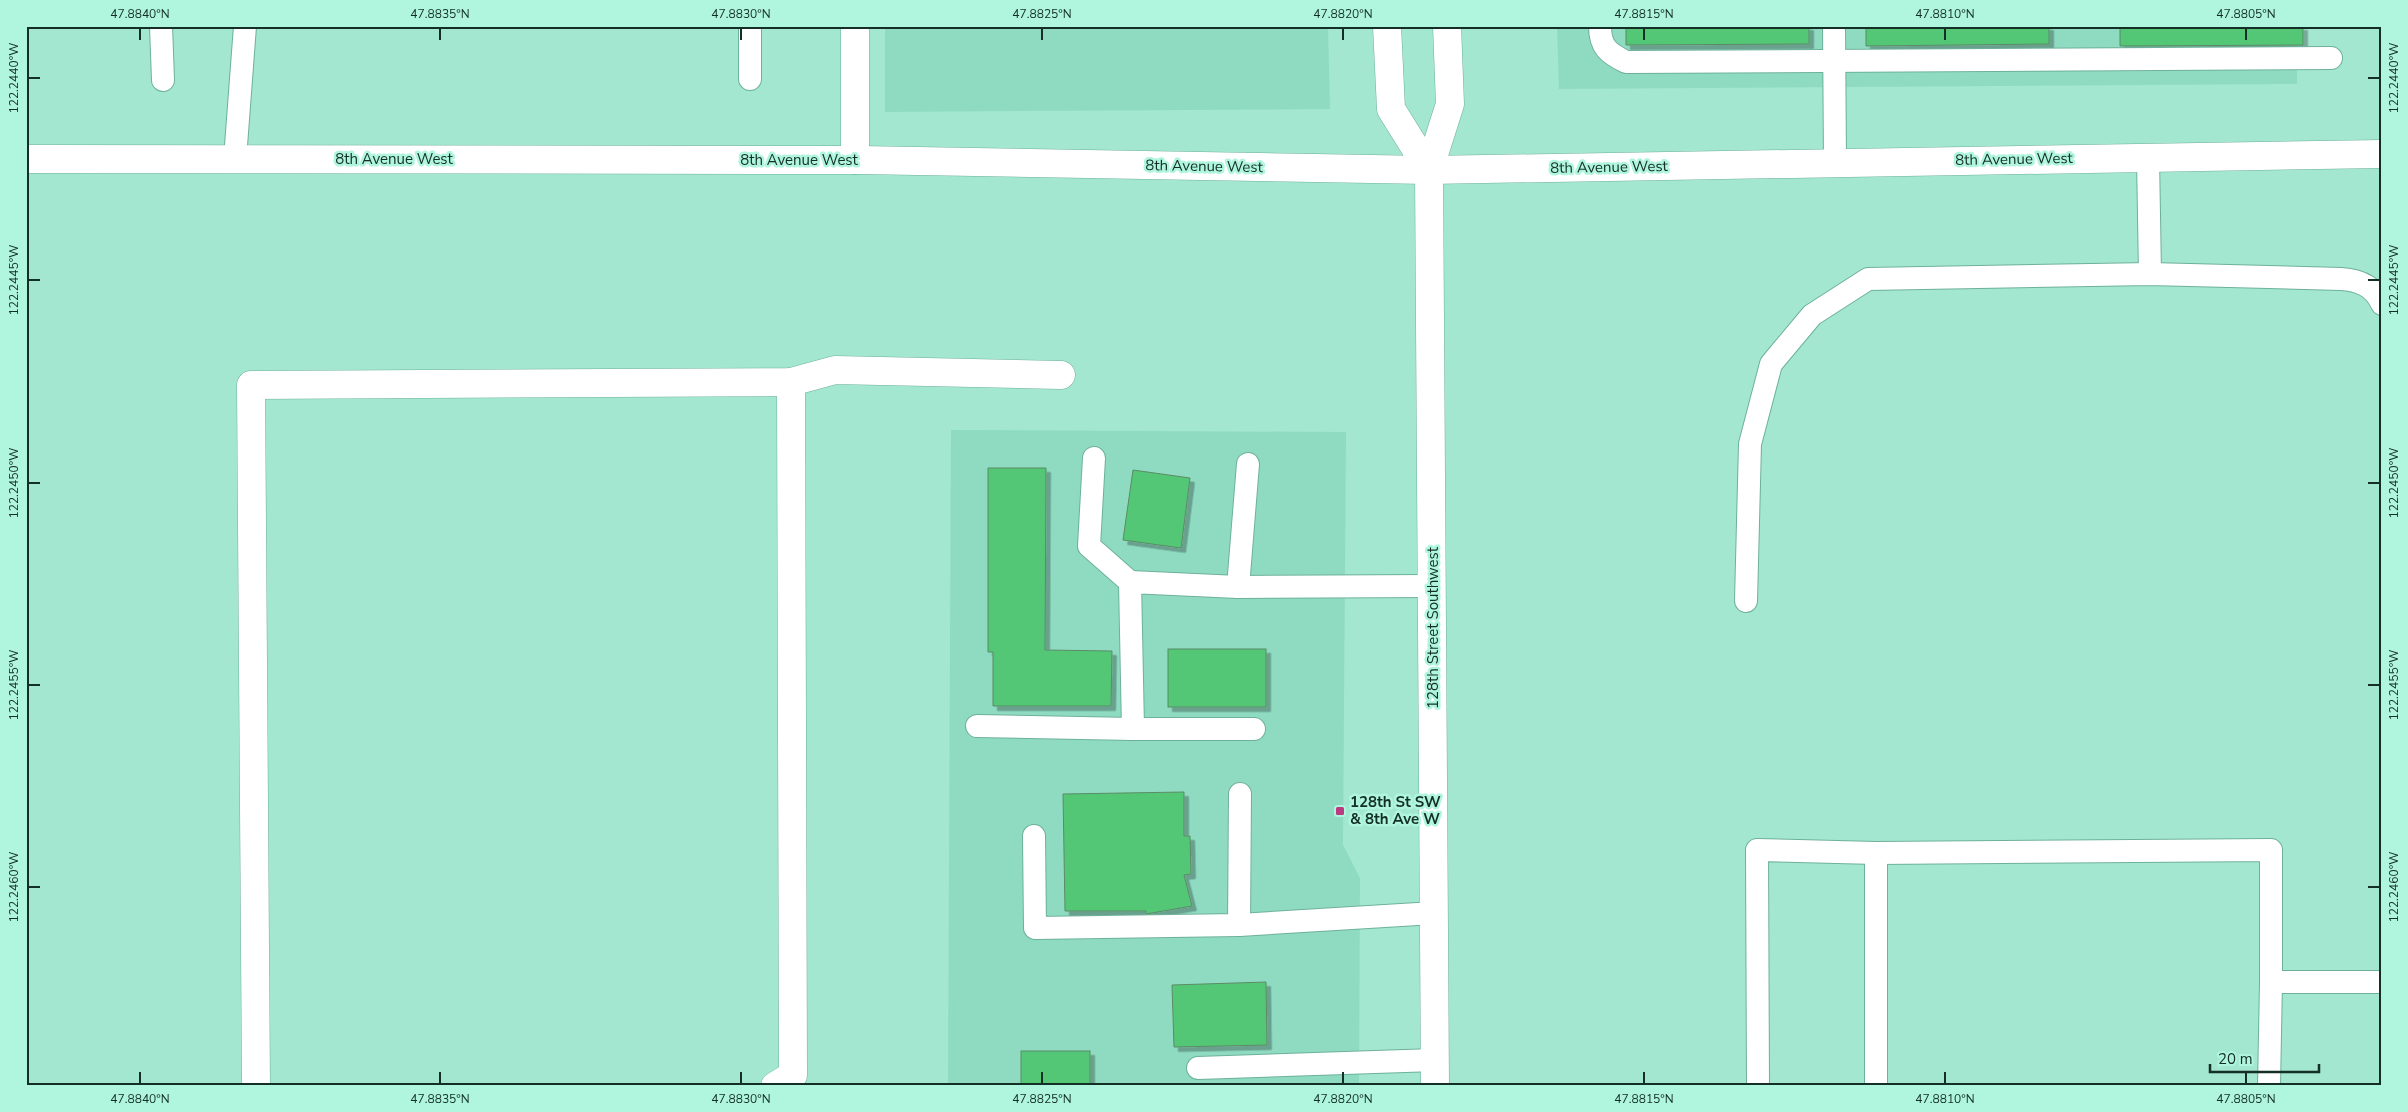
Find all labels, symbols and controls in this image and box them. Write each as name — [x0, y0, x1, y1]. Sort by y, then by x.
text: 47.8840°N — [110, 6, 170, 22]
text: 47.8835°N — [410, 6, 470, 22]
text: 47.8830°N — [711, 6, 771, 22]
text: 47.8825°N — [1012, 6, 1072, 22]
text: 47.8820°N — [1313, 6, 1373, 22]
text: 47.8815°N — [1614, 6, 1674, 22]
text: 47.8810°N — [1915, 6, 1975, 22]
text: 47.8805°N — [2216, 6, 2276, 22]
text: 122.2440°W — [6, 42, 22, 114]
text: 122.2440°W — [2386, 42, 2402, 114]
street label: 8th Avenue West — [1955, 148, 2074, 170]
street label: 8th Avenue West — [335, 149, 454, 169]
street label: 8th Avenue West — [740, 150, 859, 170]
street label: 8th Avenue West — [1145, 155, 1264, 177]
street label: 8th Avenue West — [1550, 156, 1669, 178]
text: 122.2445°W — [6, 244, 22, 316]
text: 122.2445°W — [2386, 244, 2402, 316]
text: 122.2450°W — [6, 447, 22, 519]
text: 122.2450°W — [2386, 447, 2402, 519]
street label: 128th Street Southwest — [1423, 546, 1443, 709]
text: 122.2455°W — [6, 649, 22, 721]
text: 122.2455°W — [2386, 649, 2402, 721]
place label: 128th St SW & 8th Ave W — [1350, 792, 1441, 829]
marker: 128th St SW & 8th Ave W — [1334, 805, 1346, 817]
text: 122.2460°W — [6, 851, 22, 923]
text: 122.2460°W — [2386, 851, 2402, 923]
scale bar — [2210, 1042, 2319, 1074]
text: 20 m — [2218, 1049, 2253, 1069]
text: 47.8840°N — [110, 1091, 170, 1107]
text: 47.8835°N — [410, 1091, 470, 1107]
text: 47.8830°N — [711, 1091, 771, 1107]
text: 47.8825°N — [1012, 1091, 1072, 1107]
text: 47.8820°N — [1313, 1091, 1373, 1107]
text: 47.8815°N — [1614, 1091, 1674, 1107]
text: 47.8810°N — [1915, 1091, 1975, 1107]
text: 47.8805°N — [2216, 1091, 2276, 1107]

